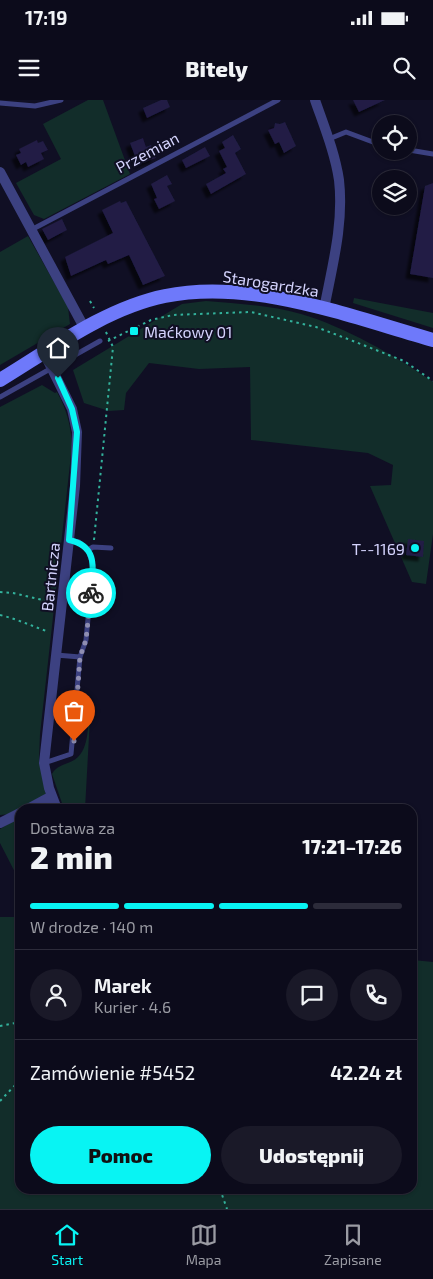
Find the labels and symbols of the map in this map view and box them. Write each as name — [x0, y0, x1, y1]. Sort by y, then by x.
street label: Przemian — [112, 127, 182, 177]
street label: Starogardzka — [222, 266, 320, 300]
place label: Maćkowy 01 — [144, 322, 232, 341]
marker: Maćkowy 01 — [128, 325, 140, 337]
pin — [37, 327, 79, 378]
place label: T--1169 — [352, 539, 405, 558]
street label: Bartnicza — [37, 542, 63, 612]
marker: T--1169 — [409, 542, 421, 554]
courier — [66, 568, 116, 618]
pin — [53, 690, 95, 741]

